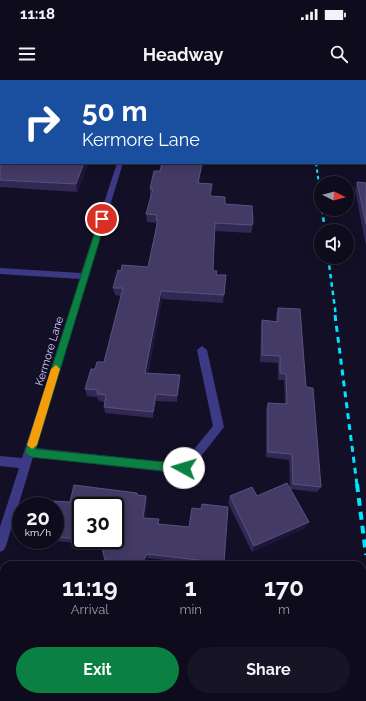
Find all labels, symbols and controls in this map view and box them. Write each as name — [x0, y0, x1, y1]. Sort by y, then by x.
text: 11:18 — [20, 5, 55, 23]
icon: menu — [16, 43, 38, 65]
icon: search — [328, 43, 350, 65]
text: Headway — [143, 44, 223, 65]
text: 50 m — [82, 95, 148, 128]
icon: right — [16, 96, 68, 148]
text: Kermore Lane — [82, 129, 200, 150]
north arrow — [314, 176, 354, 216]
map controls — [314, 176, 354, 264]
pin — [85, 202, 119, 236]
icon: arrive — [91, 208, 113, 230]
button: sound — [314, 224, 354, 264]
street label: Kermore Lane — [33, 314, 66, 387]
position arrow — [163, 447, 205, 489]
speed limit sign: 30 — [72, 497, 124, 549]
text: 20 — [26, 506, 50, 530]
text: km/h — [25, 527, 51, 538]
text: 11:19 — [62, 573, 118, 602]
text: 1 — [185, 573, 197, 602]
text: 170 — [264, 573, 304, 602]
text: Arrival — [71, 602, 109, 617]
text: min — [180, 602, 202, 617]
text: m — [278, 602, 290, 617]
button: Exit — [16, 647, 179, 693]
button: Share — [187, 647, 350, 693]

